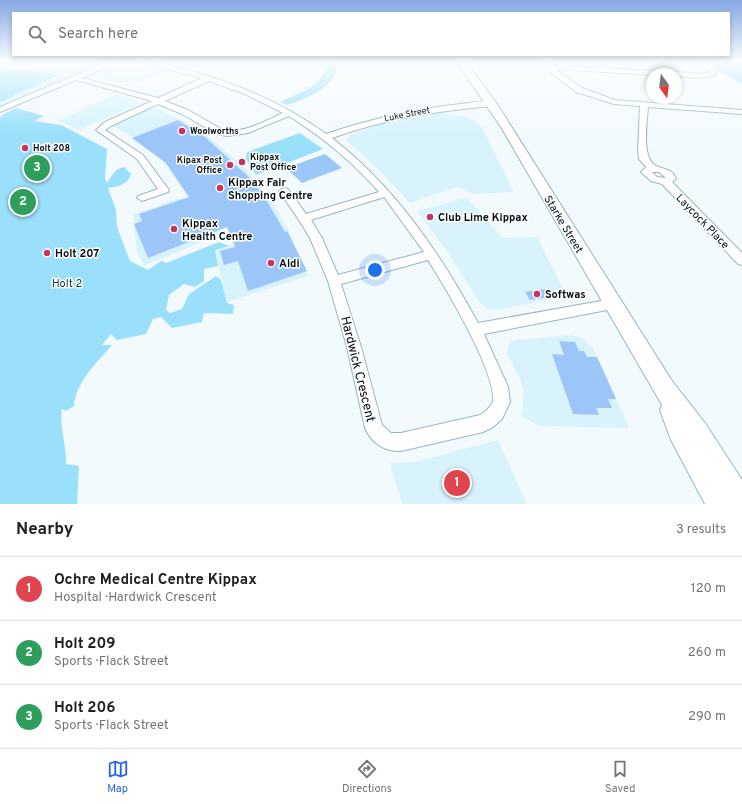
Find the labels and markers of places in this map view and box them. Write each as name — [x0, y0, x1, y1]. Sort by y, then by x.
marker: Woolworths — [177, 126, 187, 136]
place label: Woolworths — [190, 126, 239, 137]
marker: Holt 208 — [20, 143, 30, 153]
place label: Holt 208 — [33, 143, 70, 154]
place label: Kippax Post Office — [250, 152, 296, 173]
pin: 3 — [24, 153, 50, 183]
place label: Kipax Post Office — [177, 155, 222, 176]
marker: Kippax Post Office — [237, 157, 247, 167]
marker: Kipax Post Office — [225, 160, 235, 170]
place label: Kippax Fair Shopping Centre — [228, 176, 313, 203]
marker: Kippax Fair Shopping Centre — [215, 183, 225, 193]
pin: 2 — [10, 187, 36, 217]
place label: Club Lime Kippax — [438, 211, 529, 225]
marker: Club Lime Kippax — [425, 212, 435, 222]
place label: Kippax Health Centre — [182, 217, 253, 244]
marker: Kippax Health Centre — [169, 224, 179, 234]
place label: Holt 207 — [55, 247, 99, 261]
marker: Holt 207 — [42, 248, 52, 258]
place label: Aldi — [279, 257, 300, 271]
marker: Aldi — [266, 258, 276, 268]
place label: Softwas — [545, 288, 586, 302]
marker: Softwas — [532, 289, 542, 299]
pin: 1 — [444, 468, 470, 498]

